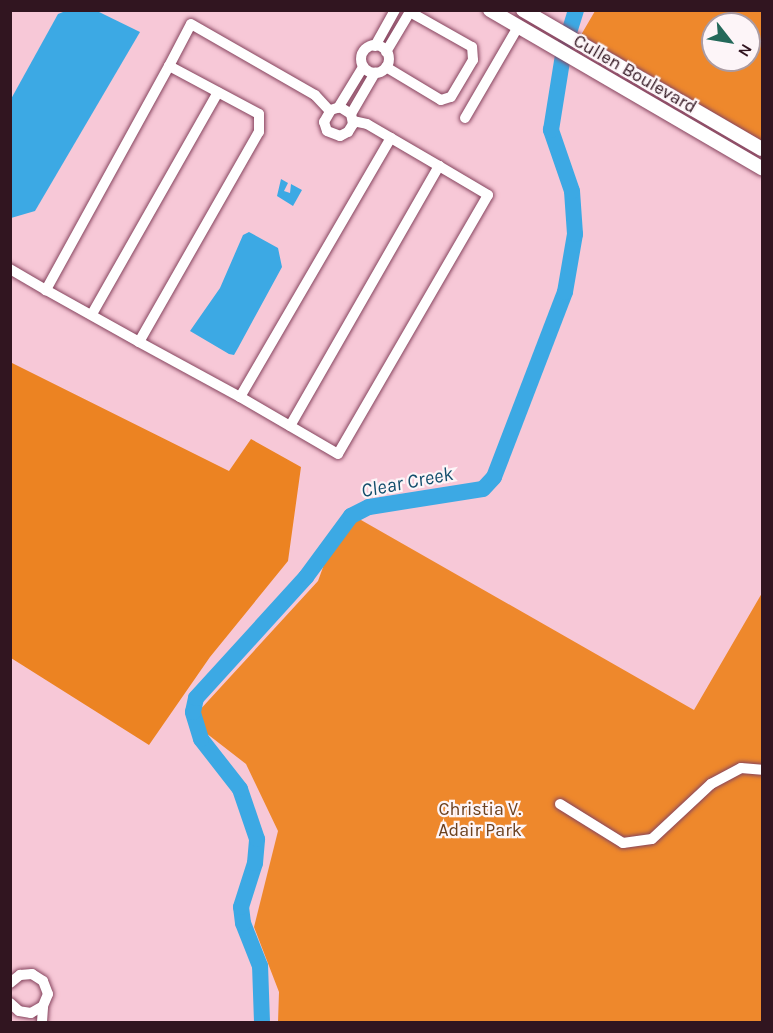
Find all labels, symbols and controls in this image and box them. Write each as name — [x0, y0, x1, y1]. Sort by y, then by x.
north arrow — [701, 12, 761, 72]
street label: Cullen Boulevard — [570, 30, 700, 118]
text: N — [734, 41, 756, 60]
water label: Clear Creek — [359, 461, 455, 503]
park label: Christia V. Adair Park — [438, 799, 522, 842]

